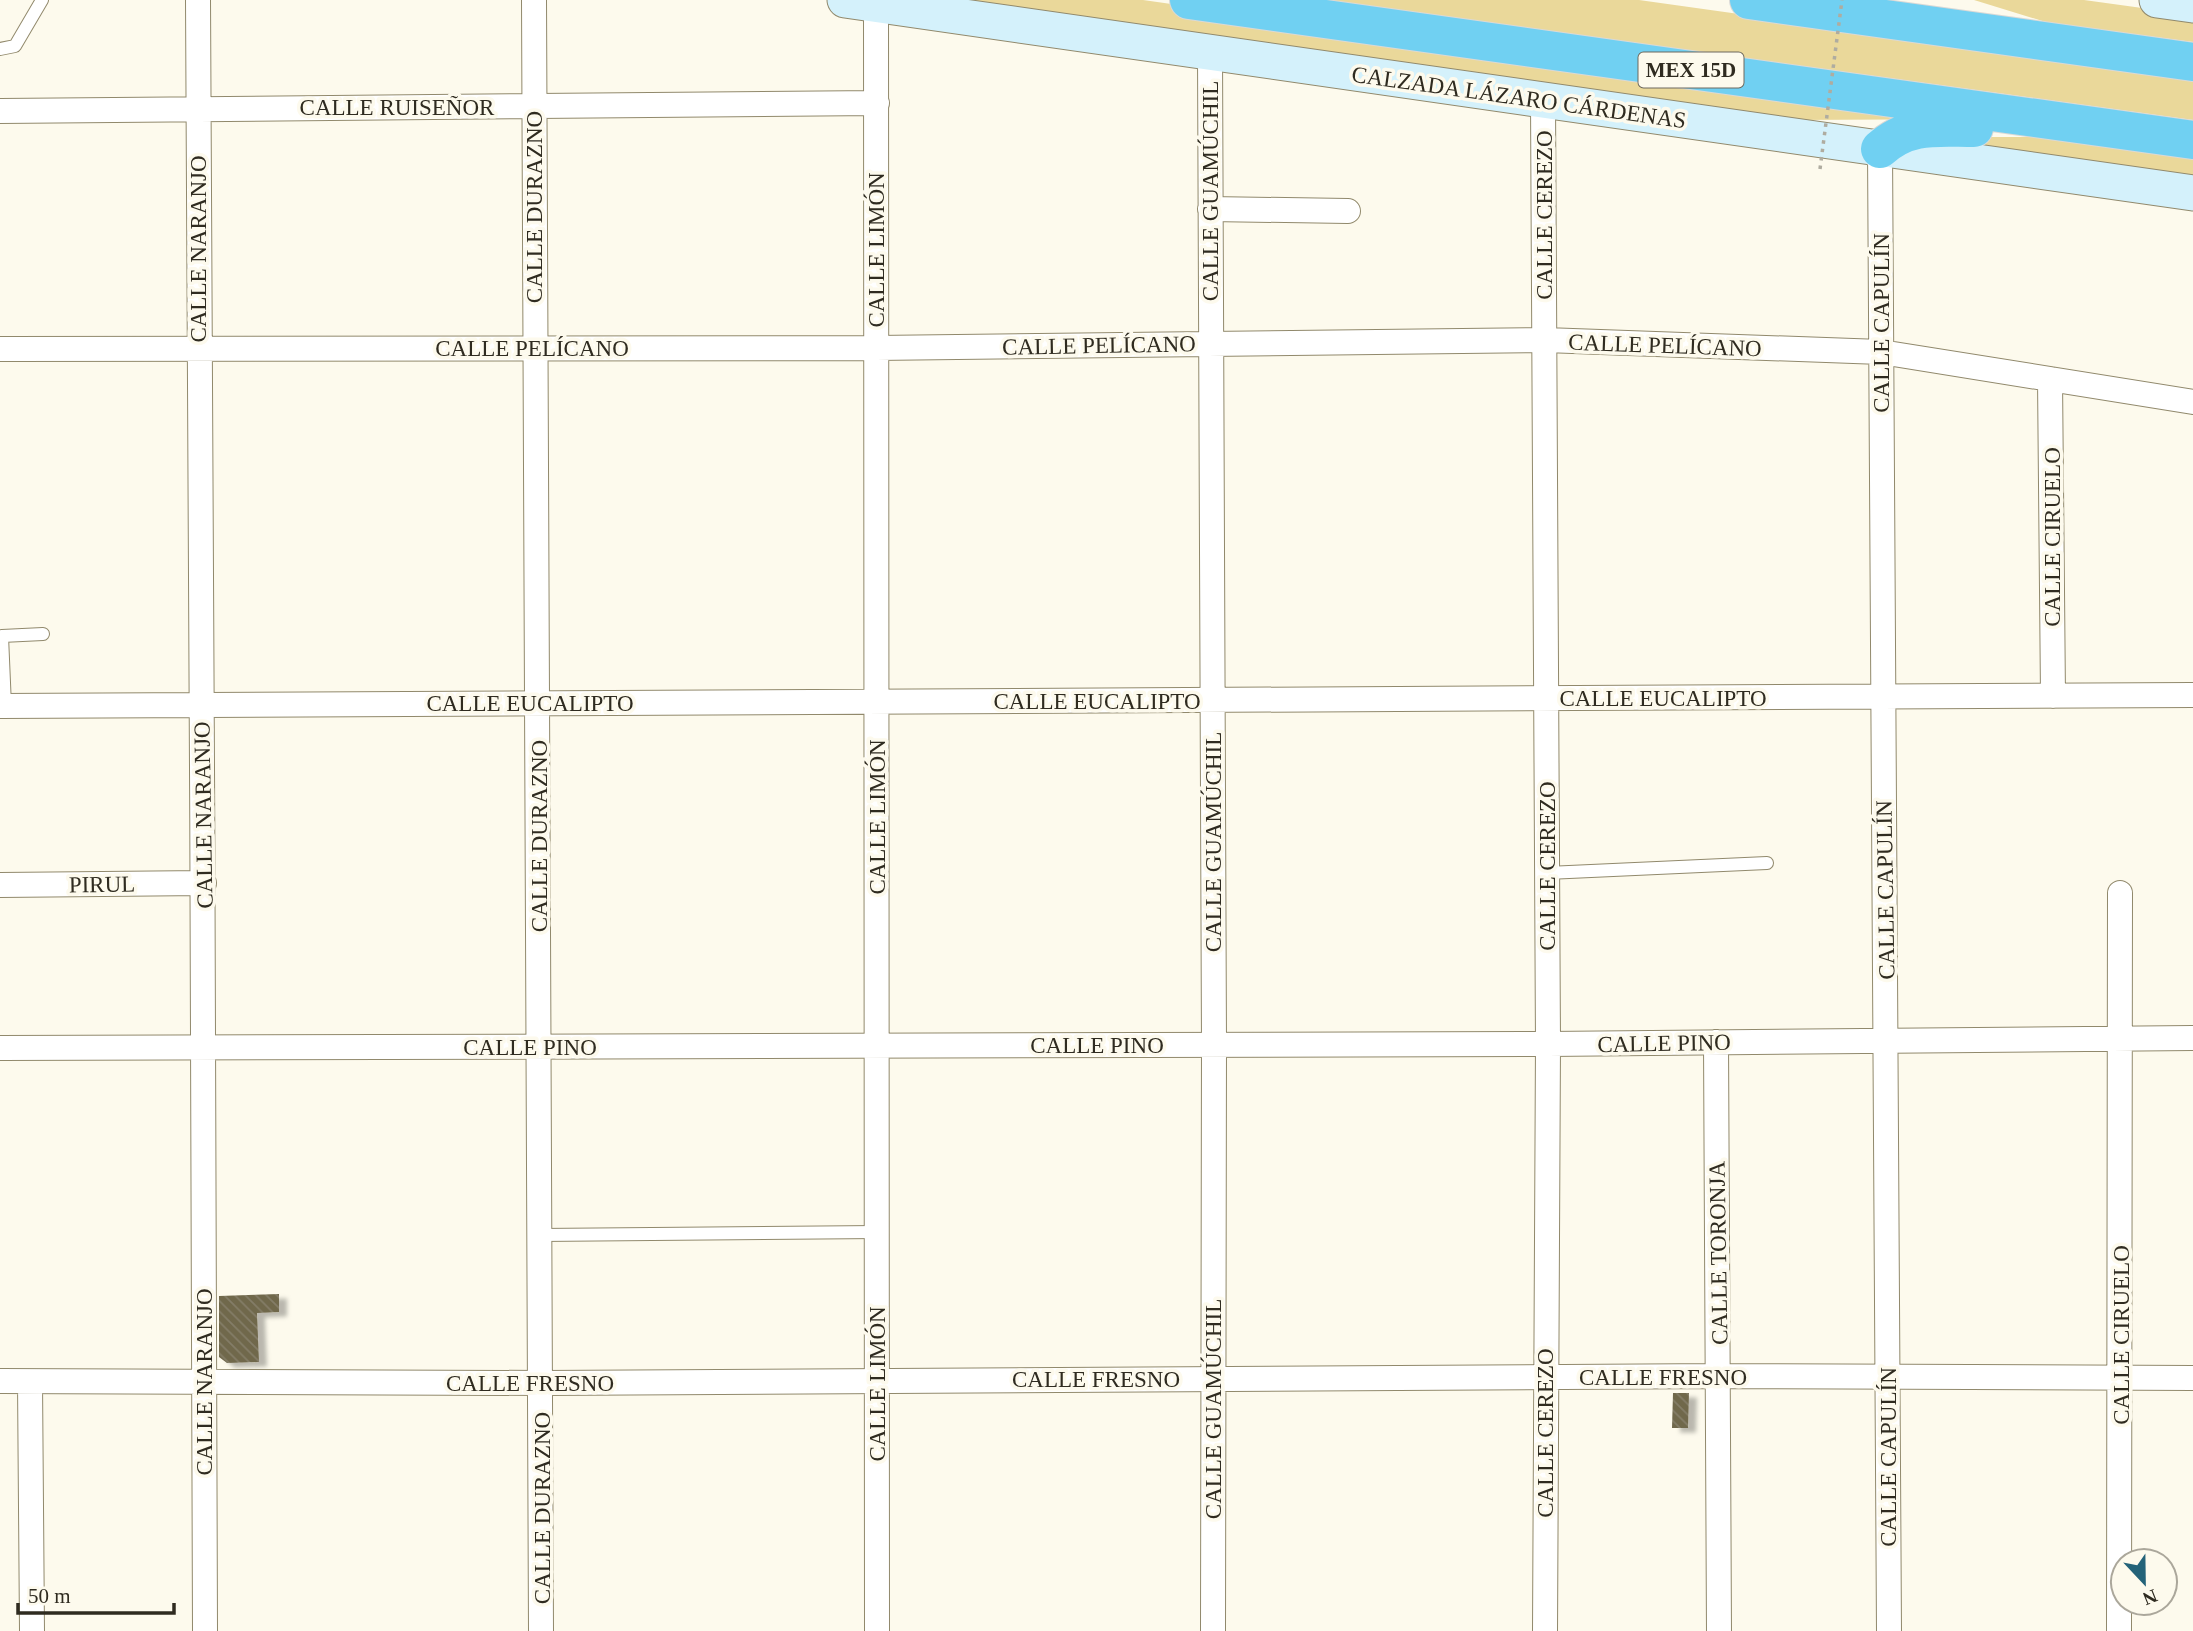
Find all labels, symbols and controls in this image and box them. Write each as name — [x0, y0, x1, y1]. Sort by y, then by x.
road number: MEX 15D — [1638, 52, 1744, 88]
street label: CALZADA LÁZARO CÁRDENAS — [1350, 62, 1688, 133]
street label: CALLE GUAMÚCHIL — [1197, 81, 1223, 301]
street label: CALLE RUISEÑOR — [300, 95, 495, 120]
street label: CALLE DURAZNO — [522, 111, 547, 303]
street label: CALLE CEREZO — [1532, 130, 1557, 300]
street label: CALLE NARANJO — [186, 155, 211, 343]
street label: CALLE LIMÓN — [863, 172, 889, 328]
street label: CALLE CAPULÍN — [1869, 233, 1894, 413]
street label: CALLE PELÍCANO — [1568, 330, 1762, 361]
street label: CALLE PELÍCANO — [1002, 331, 1196, 360]
street label: CALLE PELÍCANO — [435, 336, 629, 361]
street label: CALLE CIRUELO — [2040, 447, 2065, 627]
street label: CALLE EUCALIPTO — [1559, 686, 1767, 711]
street label: CALLE EUCALIPTO — [993, 689, 1201, 714]
street label: CALLE EUCALIPTO — [426, 691, 634, 716]
street label: CALLE NARANJO — [189, 721, 218, 909]
street label: CALLE GUAMÚCHIL — [1200, 732, 1226, 952]
street label: CALLE LIMÓN — [864, 739, 890, 895]
street label: CALLE DURAZNO — [527, 740, 552, 932]
street label: CALLE CEREZO — [1535, 781, 1560, 951]
street label: CALLE CAPULÍN — [1871, 800, 1900, 980]
street label: PIRUL — [69, 871, 135, 898]
street label: CALLE PINO — [1597, 1030, 1731, 1057]
street label: CALLE PINO — [1030, 1033, 1164, 1058]
street label: CALLE PINO — [463, 1035, 597, 1060]
street label: CALLE TORONJA — [1704, 1161, 1733, 1345]
street label: CALLE CIRUELO — [2109, 1245, 2134, 1425]
street label: CALLE NARANJO — [192, 1288, 217, 1476]
street label: CALLE GUAMÚCHIL — [1200, 1299, 1226, 1519]
street label: CALLE LIMÓN — [864, 1306, 890, 1462]
street label: CALLE CEREZO — [1533, 1348, 1558, 1518]
street label: CALLE FRESNO — [1579, 1365, 1747, 1390]
street label: CALLE FRESNO — [1012, 1367, 1180, 1392]
street label: CALLE CAPULÍN — [1876, 1367, 1901, 1547]
street label: CALLE FRESNO — [446, 1371, 614, 1396]
street label: CALLE DURAZNO — [530, 1412, 555, 1604]
north arrow — [2109, 1547, 2179, 1617]
scale bar — [18, 1572, 173, 1616]
text: 50 m — [28, 1584, 71, 1608]
text: N — [2140, 1585, 2160, 1610]

